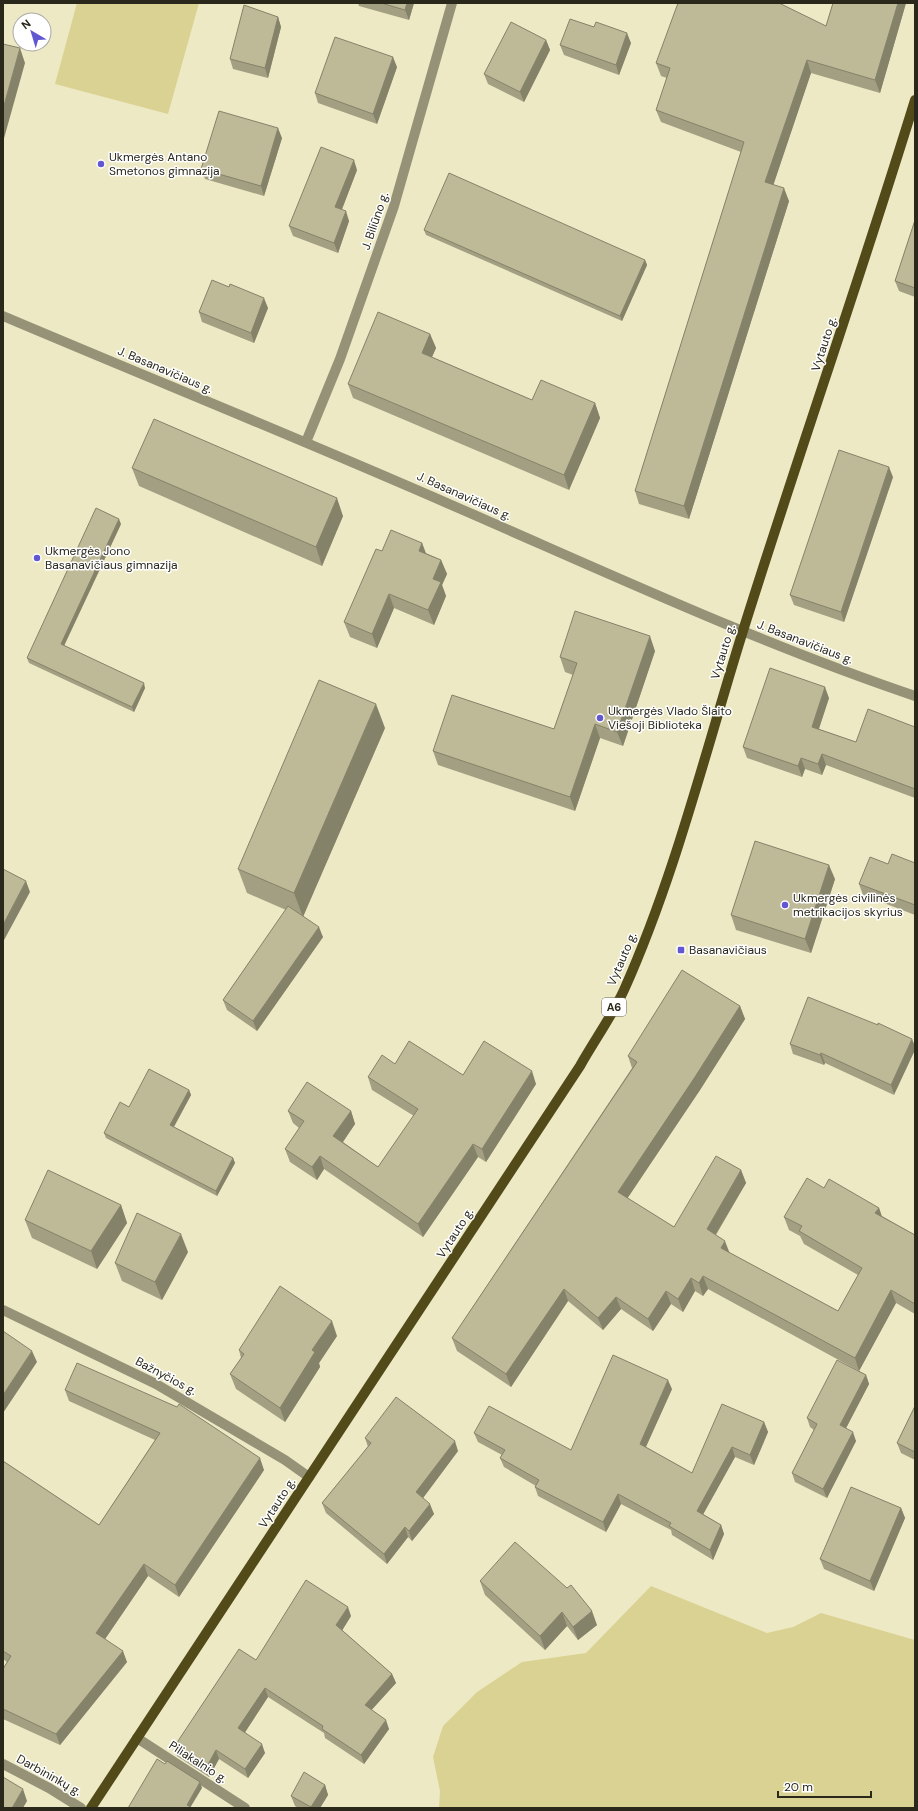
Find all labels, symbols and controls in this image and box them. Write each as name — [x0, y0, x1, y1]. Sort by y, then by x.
north arrow — [12, 12, 52, 52]
text: N — [18, 16, 33, 32]
place label: Ukmergės Antano Smetonos gimnazija — [109, 149, 220, 179]
marker: Ukmergės Antano Smetonos gimnazija — [96, 159, 106, 169]
street label: J. Biliūno g. — [358, 190, 392, 252]
street label: Vytauto g. — [808, 315, 840, 373]
street label: J. Basanavičiaus g. — [115, 343, 215, 397]
street label: J. Basanavičiaus g. — [414, 468, 514, 524]
place label: Ukmergės Jono Basanavičiaus gimnazija — [45, 543, 178, 573]
marker: Ukmergės Jono Basanavičiaus gimnazija — [32, 553, 42, 563]
street label: J. Basanavičiaus g. — [755, 616, 855, 668]
street label: Vytauto g. — [707, 623, 739, 681]
place label: Ukmergės Vlado Šlaito Viešoji Biblioteka — [608, 703, 732, 733]
marker: Ukmergės Vlado Šlaito Viešoji Biblioteka — [595, 713, 605, 723]
place label: Ukmergės civilinės metrikacijos skyrius — [793, 890, 903, 920]
marker: Ukmergės civilinės metrikacijos skyrius — [780, 900, 790, 910]
street label: Vytauto g. — [604, 930, 640, 988]
place label: Basanavičiaus — [689, 942, 767, 958]
marker: Basanavičiaus — [676, 945, 686, 955]
road number: A6 — [602, 998, 626, 1016]
street label: Vytauto g. — [433, 1205, 477, 1261]
street label: Bažnyčios g. — [133, 1353, 199, 1399]
street label: Vytauto g. — [255, 1475, 299, 1531]
street label: Piliakalnio g. — [166, 1737, 230, 1787]
street label: Darbininkų g. — [14, 1751, 84, 1799]
scale bar — [778, 1773, 871, 1799]
text: 20 m — [784, 1779, 813, 1795]

